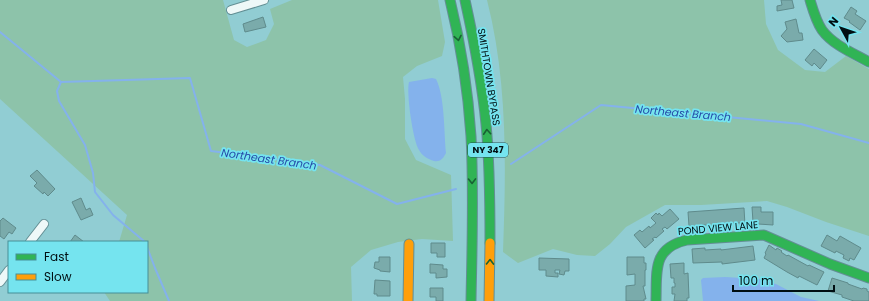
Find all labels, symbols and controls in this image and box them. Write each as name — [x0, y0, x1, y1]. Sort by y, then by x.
north arrow — [821, 8, 861, 48]
text: N — [825, 13, 842, 30]
street label: SMITHTOWN BYPASS — [474, 27, 504, 127]
one-way arrow — [453, 35, 462, 41]
water label: Northeast Branch — [634, 101, 732, 125]
one-way arrow — [482, 129, 491, 135]
road number: NY 347 — [468, 143, 508, 157]
water label: Northeast Branch — [220, 144, 318, 174]
one-way arrow — [468, 178, 476, 184]
street label: POND VIEW LANE — [677, 217, 759, 239]
legend — [8, 241, 148, 293]
text: Fast — [44, 248, 69, 265]
one-way arrow — [485, 259, 494, 265]
scale bar — [733, 267, 834, 293]
text: Slow — [44, 268, 72, 285]
text: 100 m — [739, 272, 773, 289]

